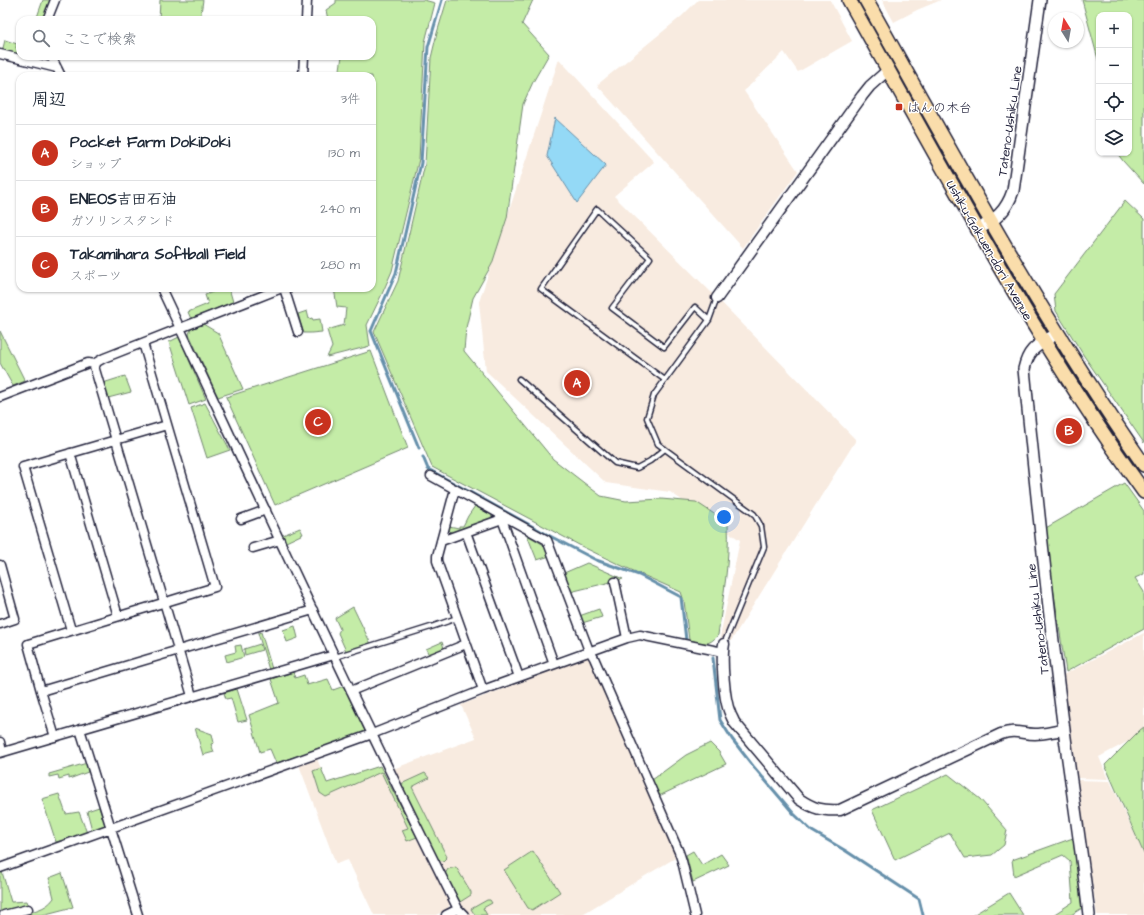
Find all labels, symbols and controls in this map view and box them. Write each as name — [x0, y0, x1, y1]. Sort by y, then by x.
north arrow — [1048, 12, 1084, 48]
map controls — [1096, 12, 1132, 156]
button: + — [1096, 12, 1132, 48]
search box — [16, 16, 376, 60]
icon: search — [30, 27, 52, 49]
text: ここで検索 — [62, 29, 137, 50]
button: − — [1096, 48, 1132, 84]
street label: Tateno-Ushiku Line — [993, 65, 1027, 178]
button: locate — [1096, 84, 1132, 120]
text: 周辺 — [32, 88, 66, 112]
text: 3件 — [340, 90, 360, 108]
place label: はんの木台 — [907, 99, 972, 117]
marker: はんの木台 — [894, 102, 904, 112]
button: layers — [1096, 120, 1132, 156]
text: Pocket Farm DokiDoki — [70, 132, 230, 153]
text: A — [41, 144, 49, 162]
text: 130 m — [328, 144, 360, 162]
text: ショップ — [70, 155, 121, 173]
street label: Ushiku-Gakuen-dori Avenue — [942, 177, 1037, 324]
text: ENEOS吉田石油 — [70, 189, 177, 210]
text: B — [40, 200, 50, 218]
text: 240 m — [320, 200, 360, 218]
text: ガソリンスタンド — [70, 212, 174, 230]
text: Takamihara Softball Field — [70, 244, 245, 265]
text: C — [40, 256, 50, 274]
text: 280 m — [321, 256, 360, 274]
text: スポーツ — [70, 267, 122, 285]
pin: A — [564, 368, 590, 398]
pin: C — [305, 407, 331, 437]
pin: B — [1056, 416, 1082, 446]
your location — [714, 507, 734, 527]
street label: Tateno-Ushiku Line — [1022, 563, 1054, 675]

